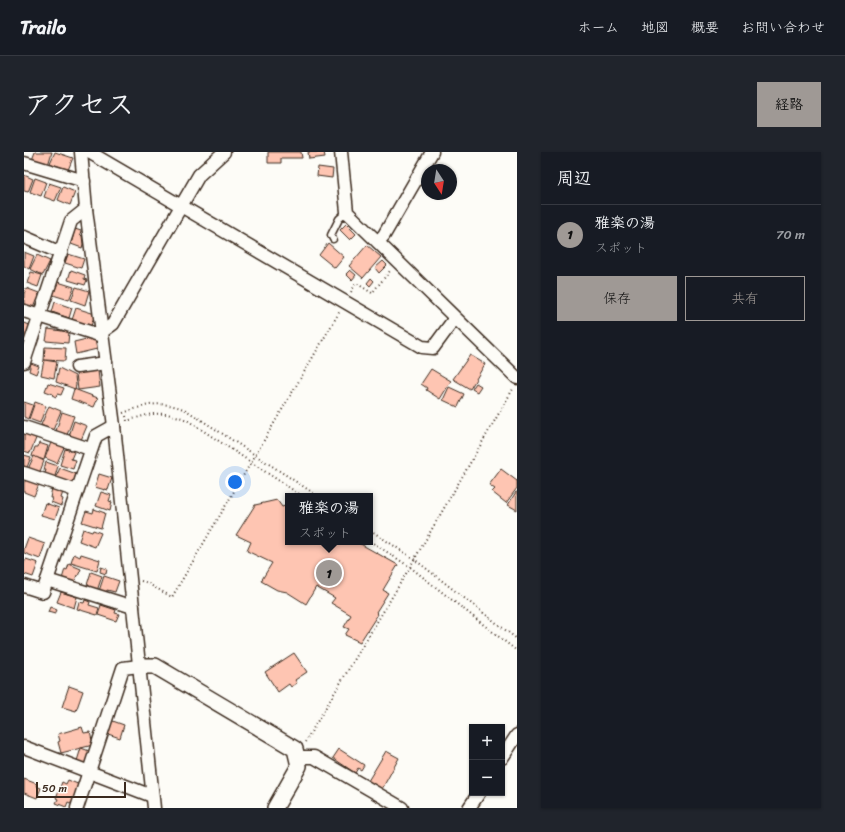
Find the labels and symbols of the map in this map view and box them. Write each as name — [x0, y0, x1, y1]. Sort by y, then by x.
north arrow — [421, 164, 457, 200]
your location — [225, 472, 245, 492]
pin: 1 — [316, 558, 342, 588]
scale bar — [36, 780, 126, 799]

